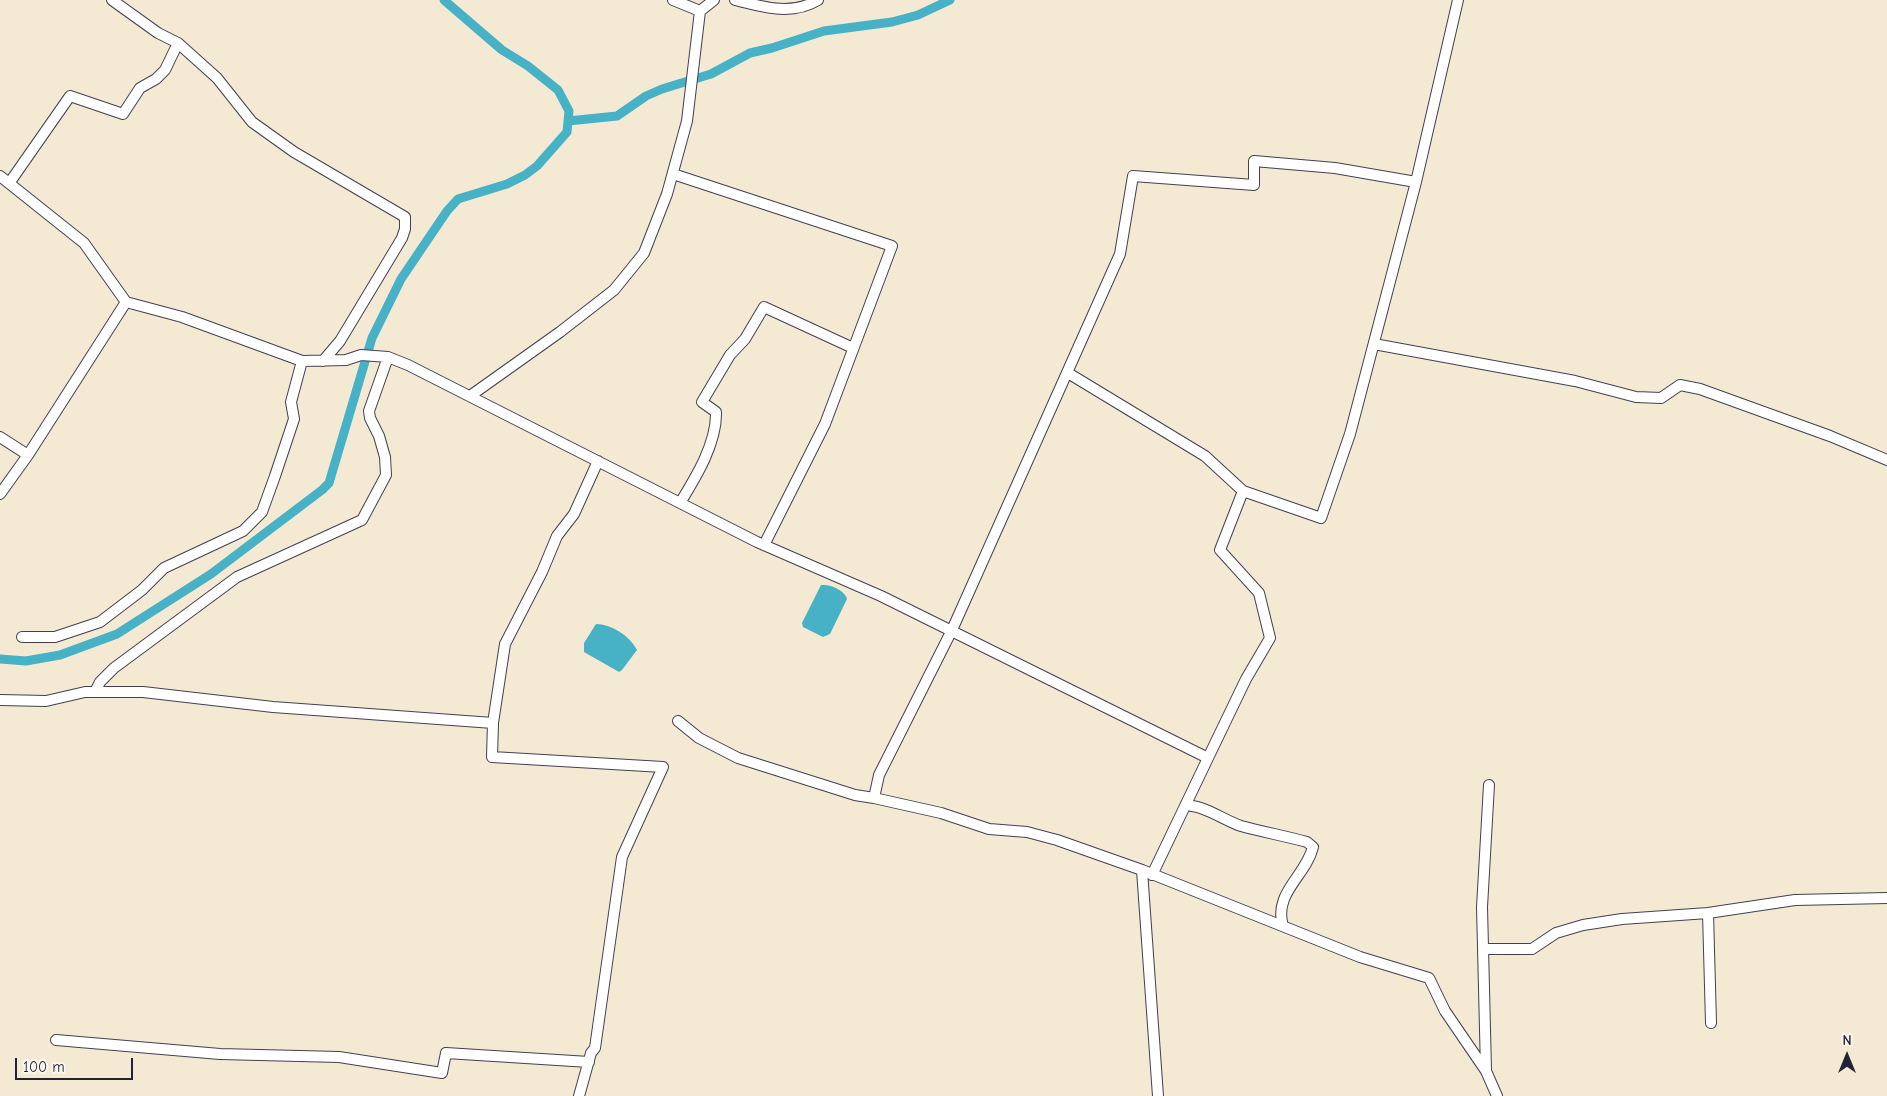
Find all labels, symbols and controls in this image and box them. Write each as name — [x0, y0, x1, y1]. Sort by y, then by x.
north arrow — [1822, 1031, 1872, 1081]
text: N — [1842, 1032, 1852, 1049]
scale bar — [18, 1048, 135, 1080]
text: 100 m — [23, 1058, 65, 1076]

